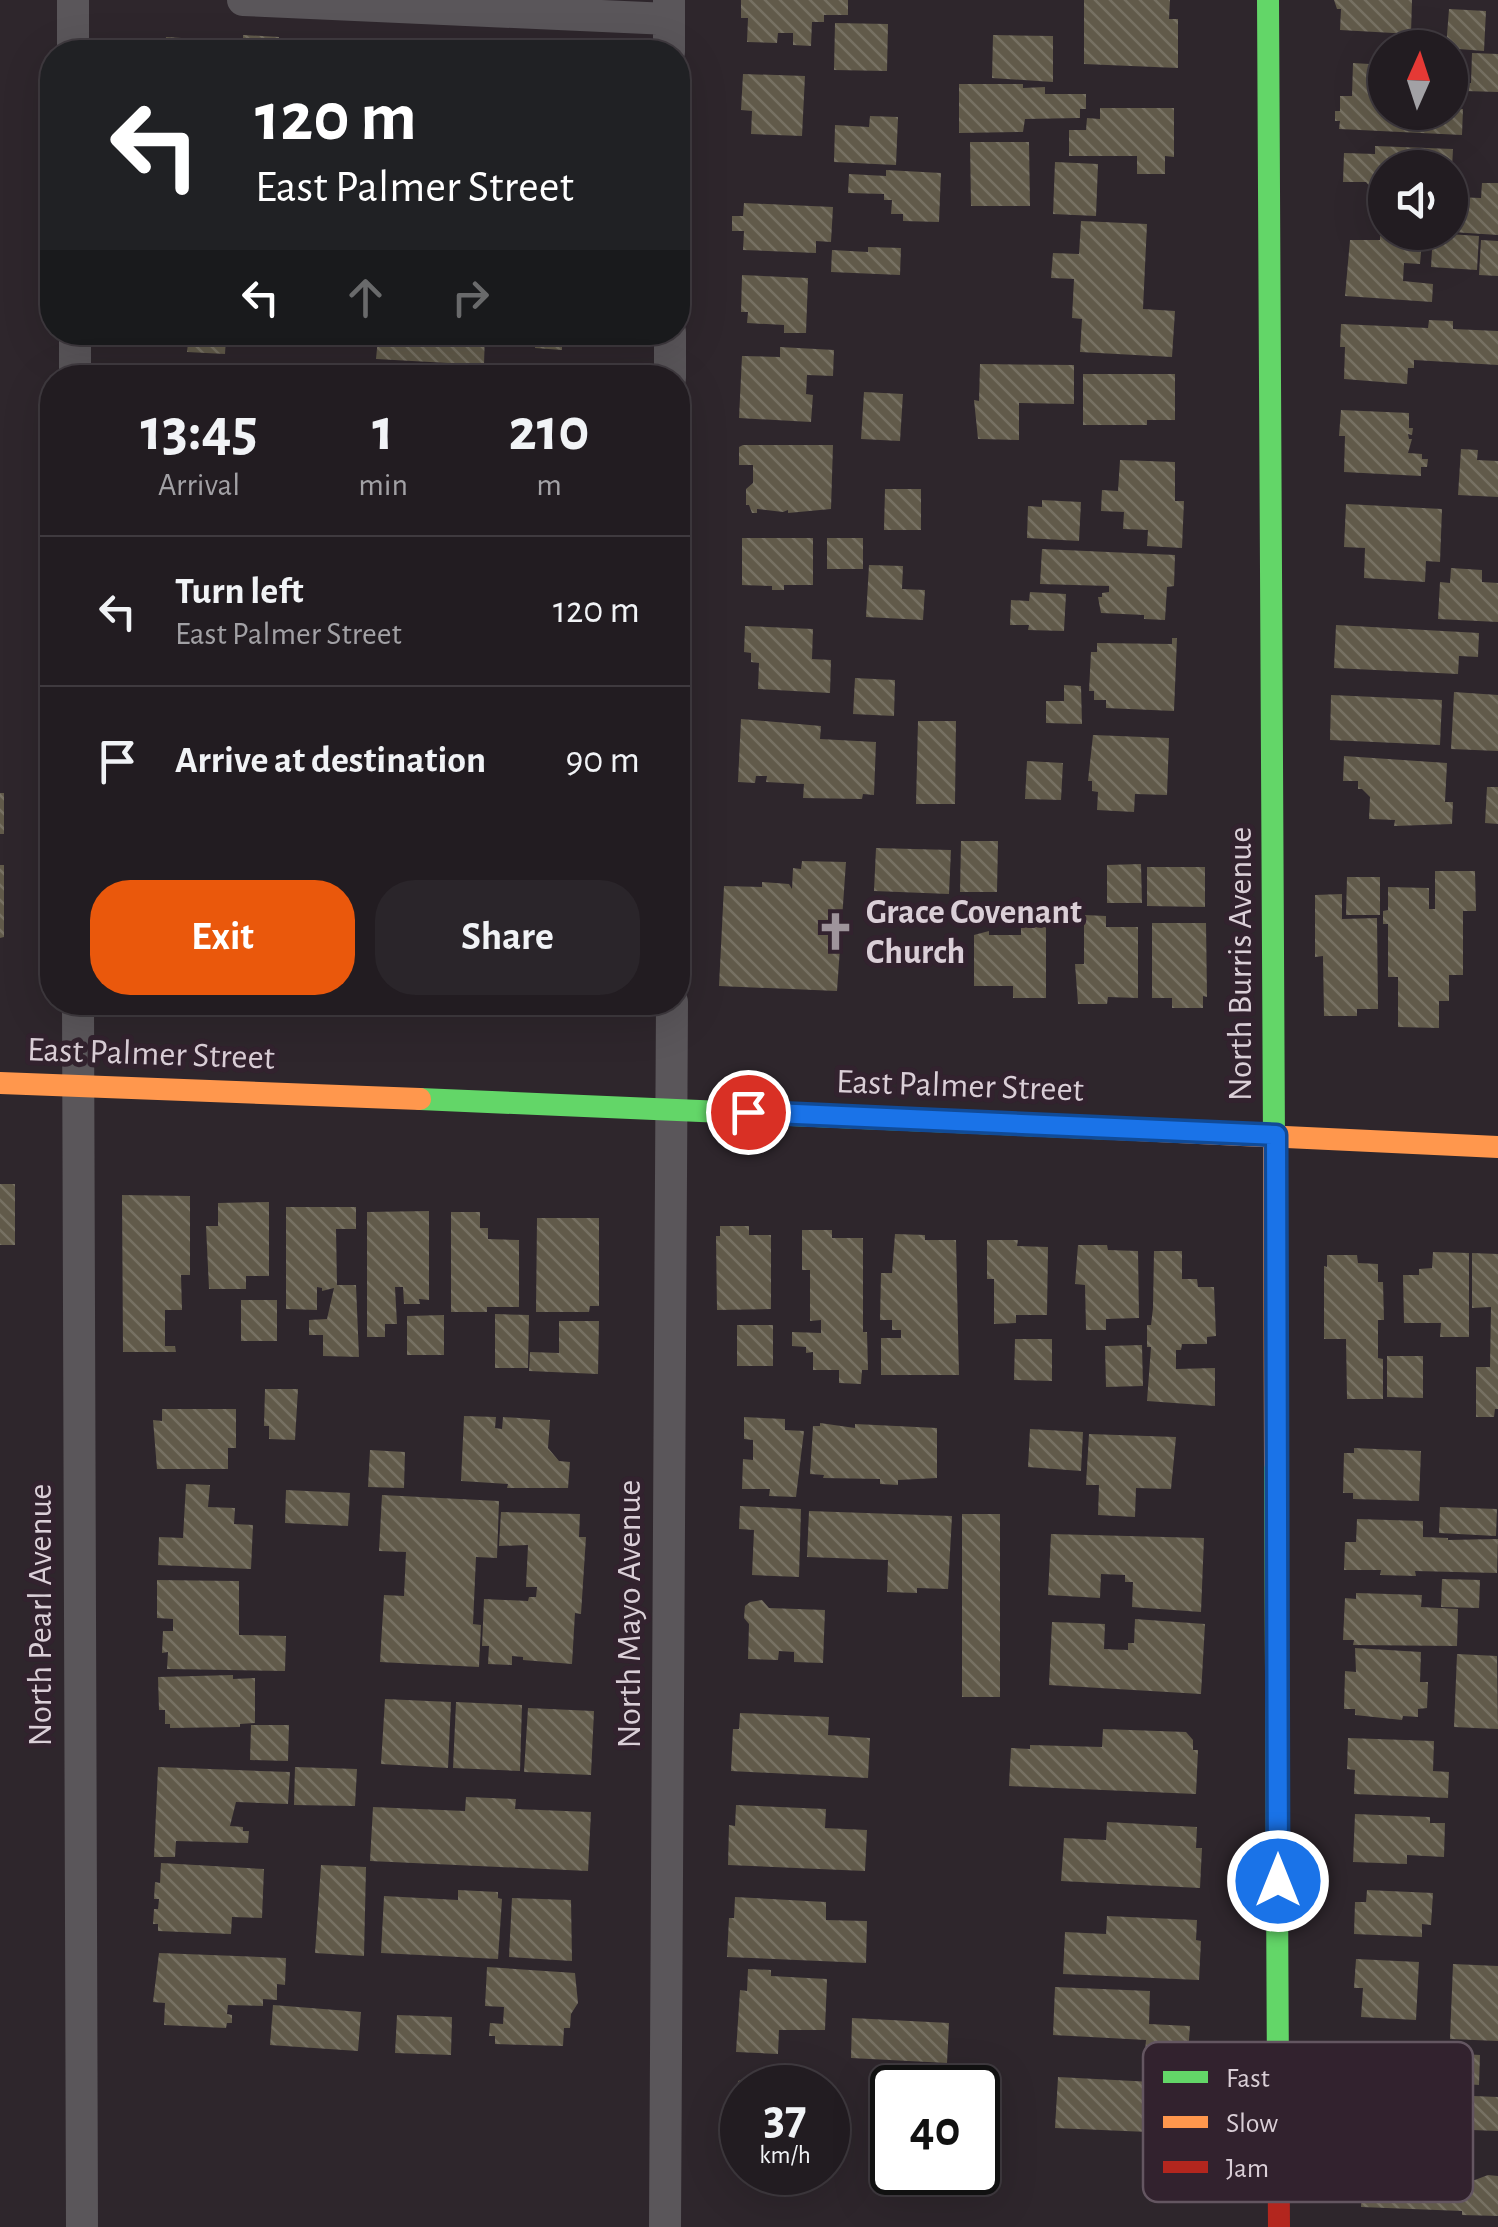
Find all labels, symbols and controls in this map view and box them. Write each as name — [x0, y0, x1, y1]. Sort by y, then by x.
north arrow — [1368, 30, 1468, 130]
map controls — [1368, 30, 1468, 250]
icon: left — [90, 80, 220, 210]
text: 120 m — [255, 83, 417, 153]
button: sound — [1368, 150, 1468, 250]
text: East Palmer Street — [255, 165, 574, 210]
icon: left — [233, 270, 288, 325]
icon: ahead — [338, 270, 393, 325]
icon: right — [443, 270, 498, 325]
text: 13:45 — [140, 401, 258, 461]
text: 1 — [372, 401, 394, 461]
text: 210 — [508, 401, 590, 461]
text: Arrival — [158, 469, 240, 501]
text: min — [358, 469, 408, 501]
text: m — [536, 469, 562, 501]
text: Turn left — [175, 573, 303, 611]
icon: left — [90, 584, 145, 639]
text: 120 m — [553, 592, 640, 630]
text: East Palmer Street — [175, 618, 402, 650]
icon: arrive — [90, 734, 145, 789]
text: Arrive at destination — [175, 742, 486, 780]
text: 90 m — [565, 742, 640, 780]
street label: North Burris Avenue — [1223, 827, 1258, 1101]
button: Exit — [90, 880, 355, 995]
button: Share — [375, 880, 640, 995]
place label: Grace Covenant Church — [866, 895, 1082, 970]
church icon: Grace Covenant Church — [815, 911, 857, 953]
street label: East Palmer Street — [26, 1032, 276, 1076]
street label: East Palmer Street — [835, 1064, 1085, 1108]
pin — [706, 1070, 791, 1155]
icon: arrive — [721, 1085, 776, 1140]
street label: North Mayo Avenue — [612, 1480, 647, 1748]
street label: North Pearl Avenue — [23, 1484, 58, 1746]
position arrow — [1226, 1829, 1330, 1933]
legend — [1143, 2042, 1473, 2202]
speed limit sign: 40 — [870, 2065, 1000, 2195]
text: Fast — [1226, 2065, 1270, 2093]
text: 37 — [763, 2093, 807, 2143]
text: Slow — [1226, 2110, 1278, 2138]
text: km/h — [759, 2143, 811, 2168]
text: Jam — [1226, 2155, 1269, 2183]

